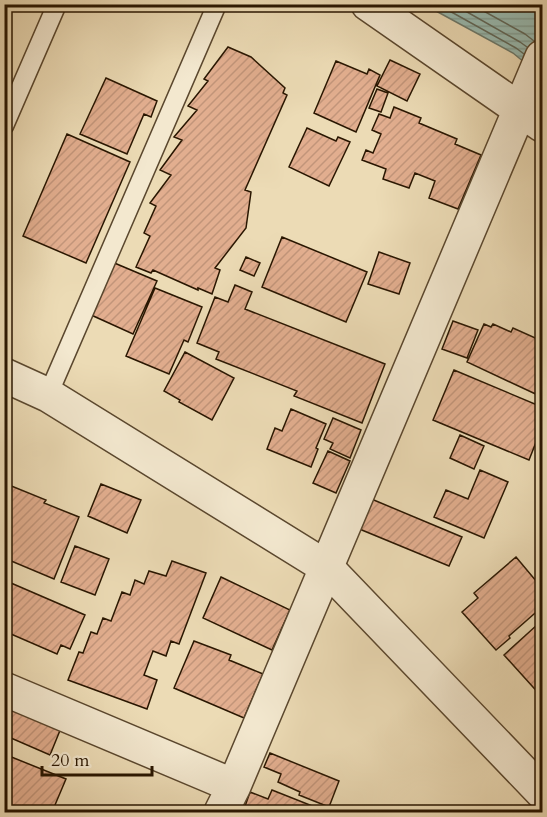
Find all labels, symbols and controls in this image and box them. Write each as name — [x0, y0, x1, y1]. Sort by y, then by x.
scale bar — [42, 739, 152, 777]
text: 20 m — [51, 748, 90, 773]

